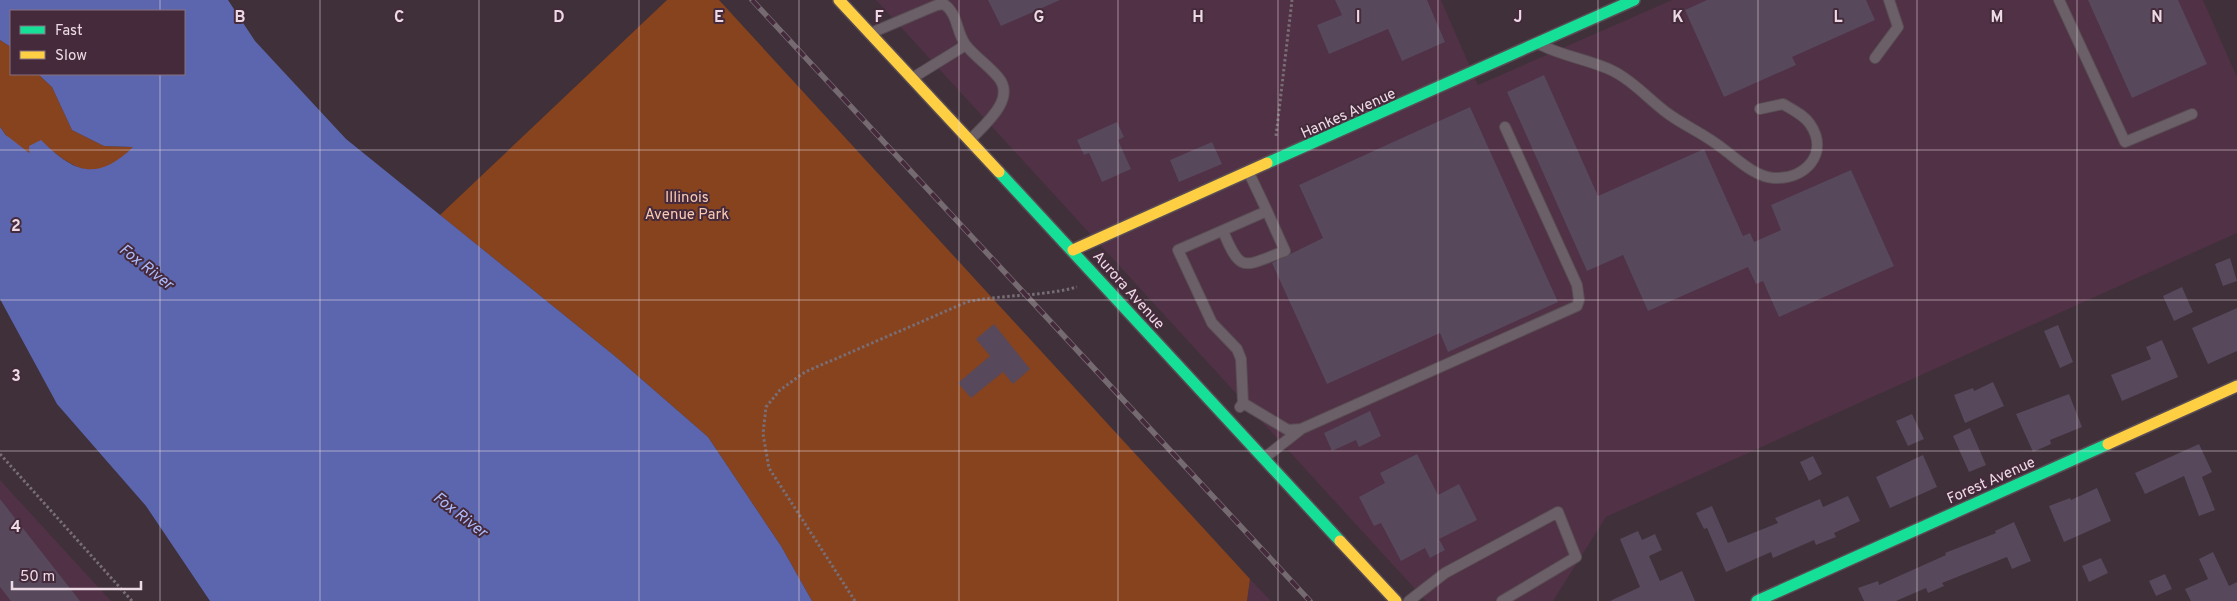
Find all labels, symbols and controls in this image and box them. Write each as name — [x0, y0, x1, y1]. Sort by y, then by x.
text: B — [234, 8, 246, 28]
text: C — [394, 8, 404, 28]
text: D — [553, 8, 565, 28]
text: E — [714, 8, 724, 28]
text: F — [874, 8, 884, 28]
text: G — [1034, 8, 1044, 28]
text: H — [1192, 8, 1204, 28]
text: I — [1356, 8, 1360, 28]
text: J — [1514, 8, 1522, 28]
text: K — [1672, 8, 1684, 28]
text: L — [1833, 8, 1843, 28]
text: M — [1991, 8, 2003, 28]
text: N — [2151, 8, 2163, 28]
legend — [10, 10, 185, 75]
text: Fast — [55, 22, 83, 41]
text: Slow — [55, 47, 87, 66]
street label: Hankes Avenue — [1298, 85, 1399, 144]
park label: Illinois Avenue Park — [645, 189, 729, 225]
text: 2 — [11, 217, 21, 237]
water label: Fox River — [115, 240, 178, 296]
street label: Aurora Avenue — [1088, 248, 1168, 334]
text: 3 — [11, 367, 21, 387]
street label: Forest Avenue — [1945, 453, 2039, 509]
water label: Fox River — [429, 488, 492, 544]
text: 4 — [11, 518, 21, 538]
scale bar — [12, 558, 141, 590]
text: 50 m — [20, 568, 55, 587]

